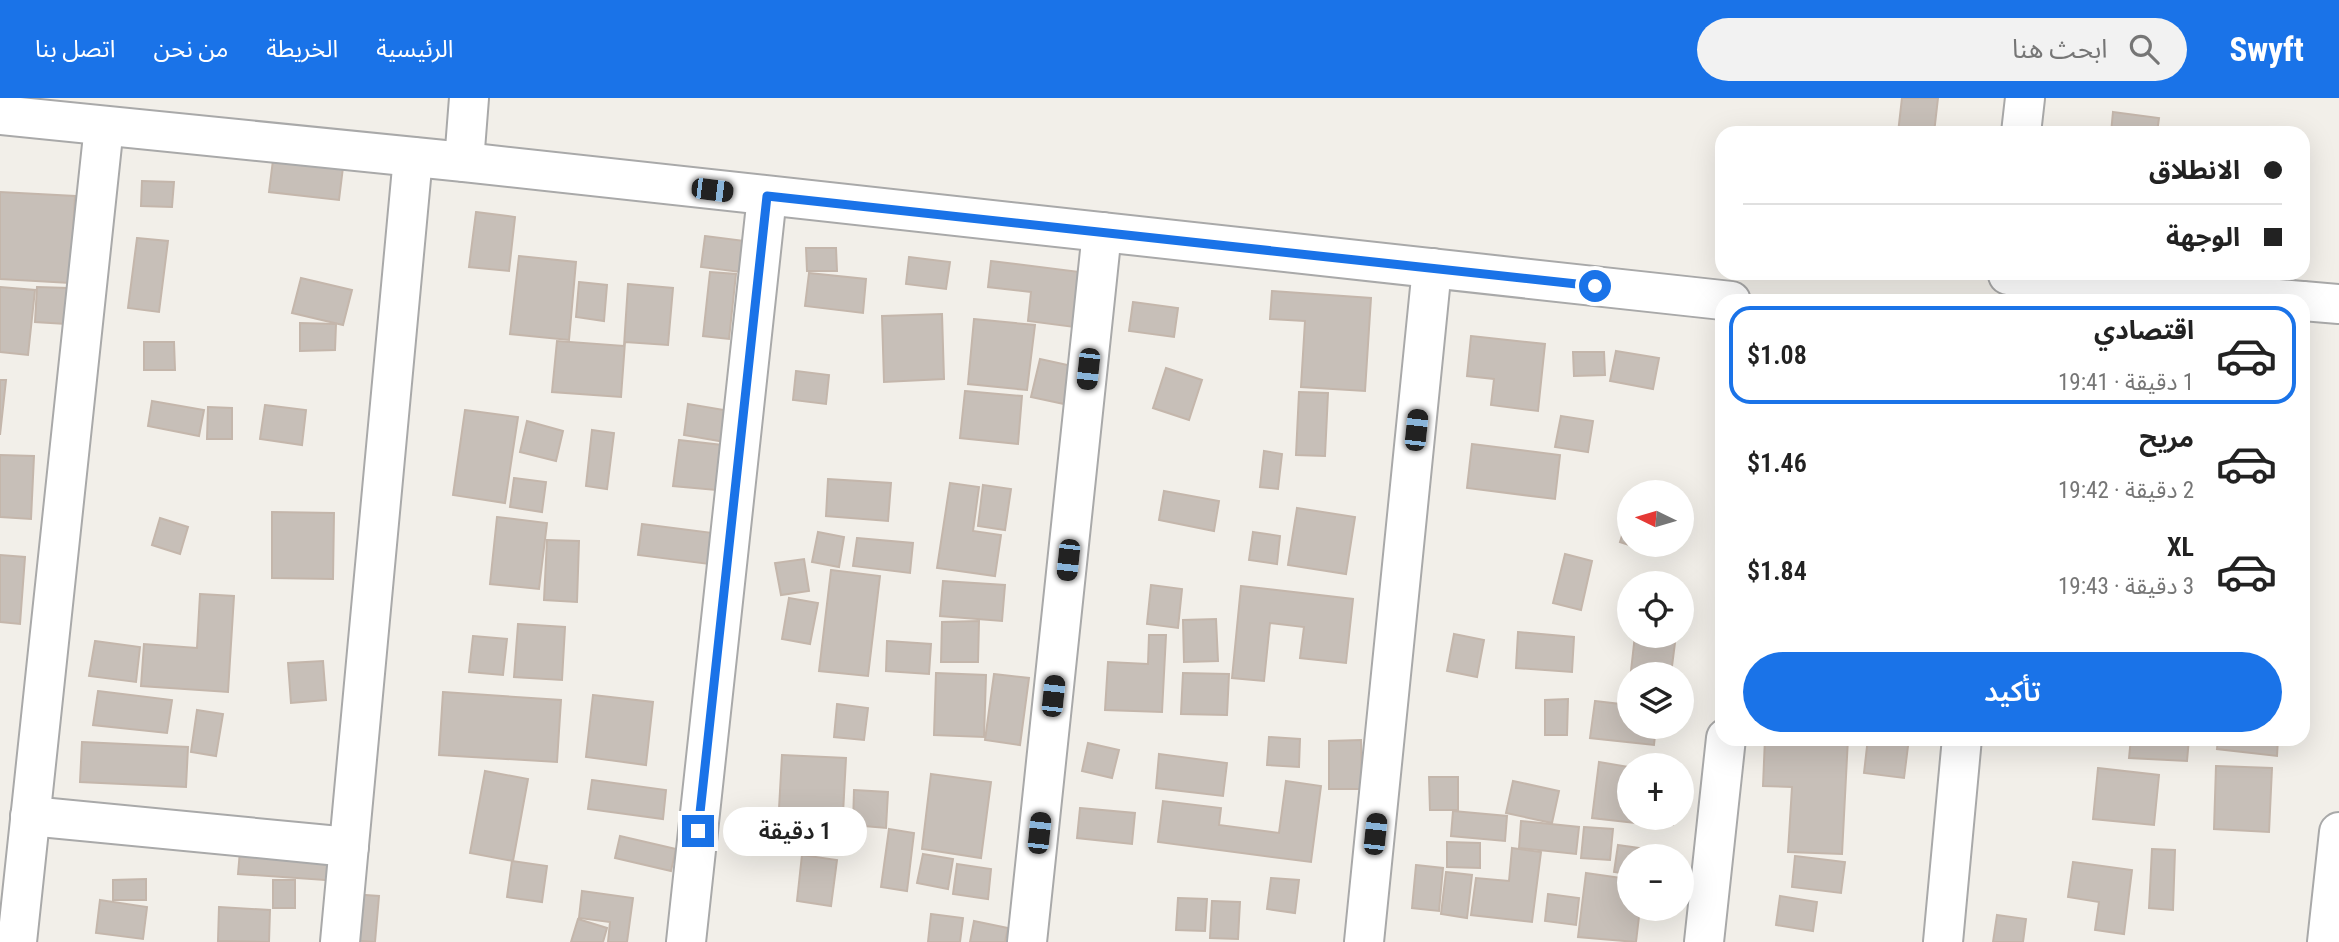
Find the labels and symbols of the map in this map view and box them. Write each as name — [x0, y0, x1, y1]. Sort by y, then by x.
car — [690, 177, 735, 203]
route start — [1579, 270, 1611, 302]
car — [1076, 347, 1101, 391]
car — [1404, 408, 1429, 452]
north arrow — [1617, 480, 1694, 556]
car — [1056, 538, 1081, 582]
car — [1041, 674, 1066, 718]
callout: 1 دقيقة — [722, 806, 866, 856]
car — [1027, 811, 1052, 855]
car — [1363, 812, 1388, 856]
route end — [682, 815, 714, 847]

